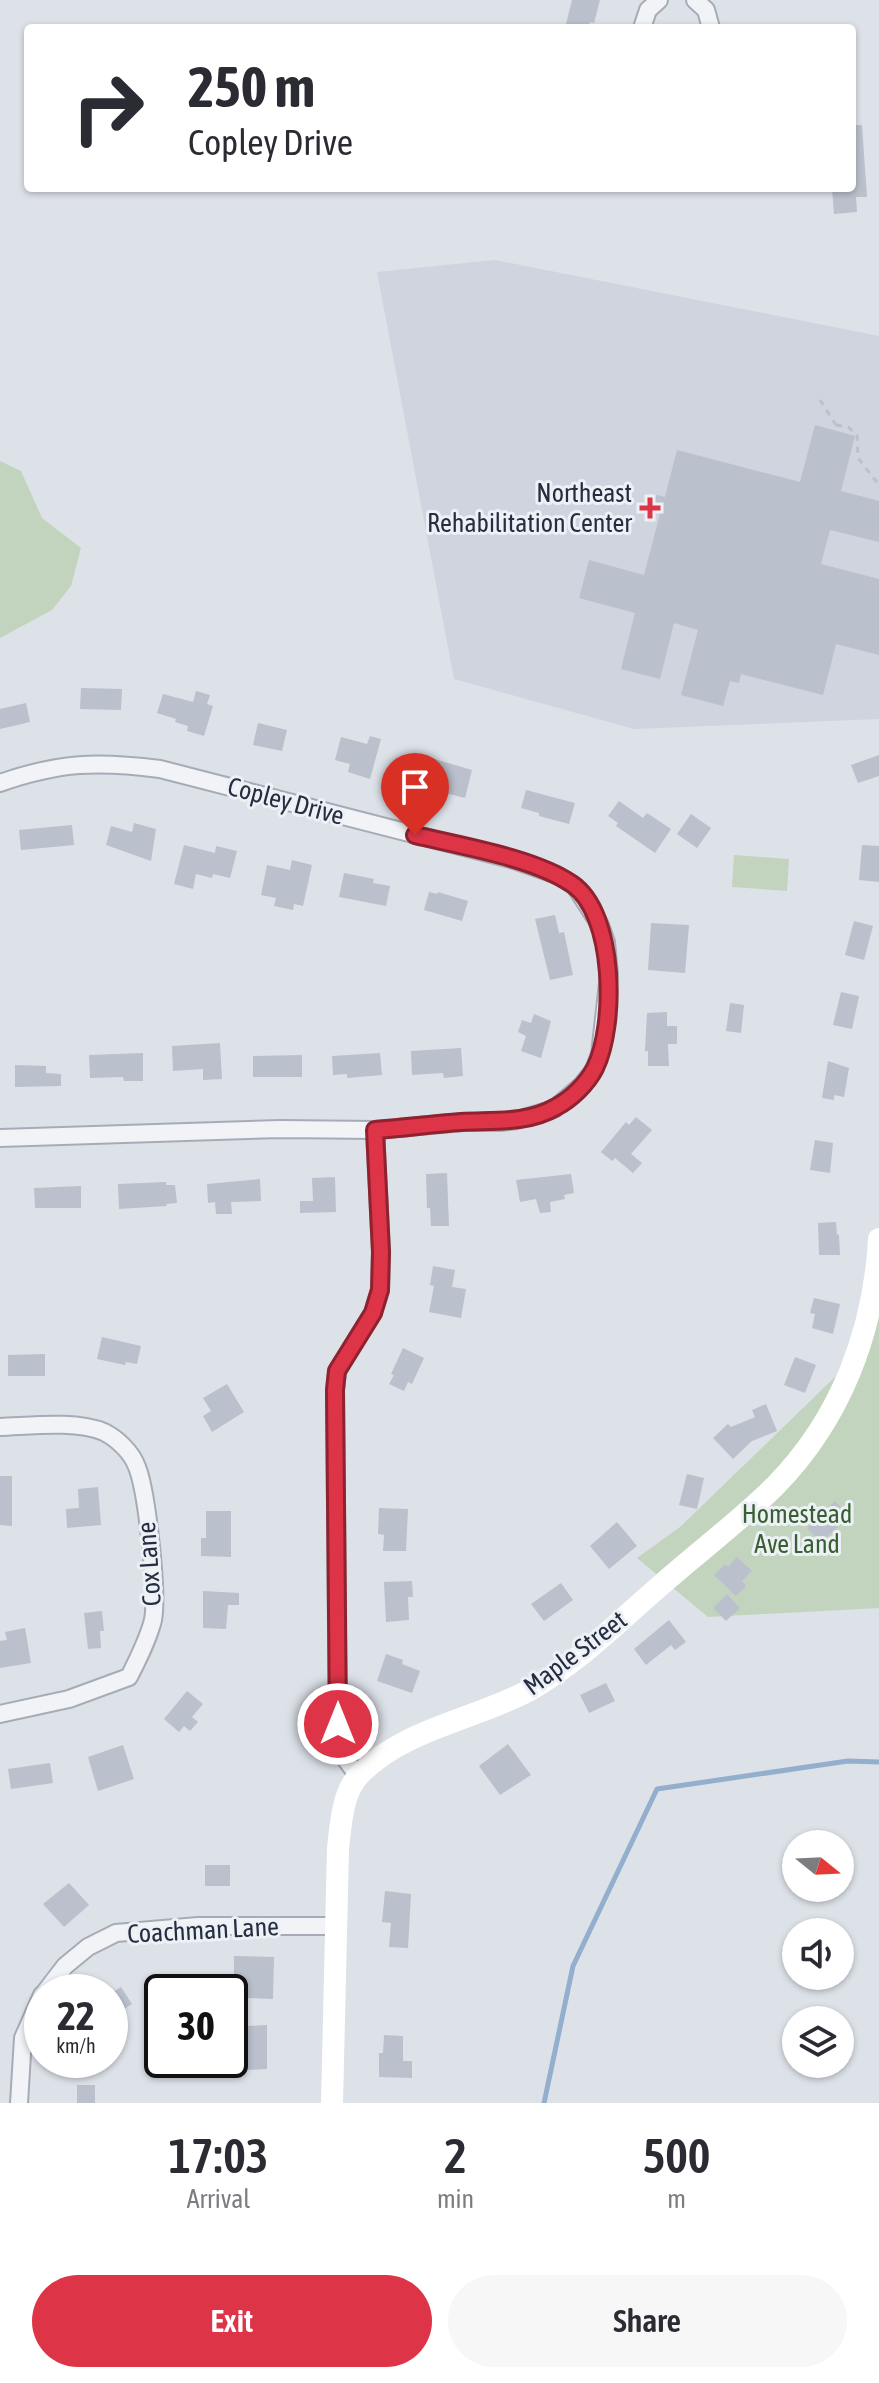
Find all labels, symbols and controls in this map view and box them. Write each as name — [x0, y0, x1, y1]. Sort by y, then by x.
text: 250 m — [188, 55, 315, 119]
icon: right — [56, 56, 160, 160]
text: Copley Drive — [188, 121, 353, 163]
place label: Northeast Rehabilitation Center — [427, 478, 632, 538]
marker: Northeast Rehabilitation Center — [639, 497, 661, 519]
pin — [381, 753, 449, 835]
icon: arrive — [393, 765, 437, 809]
street label: Copley Drive — [225, 771, 347, 831]
park label: Homestead Ave Land — [742, 1499, 852, 1559]
street label: Cox Lane — [131, 1521, 167, 1607]
street label: Maple Street — [518, 1605, 632, 1701]
position arrow — [296, 1682, 380, 1766]
north arrow — [782, 1830, 854, 1902]
map controls — [782, 1830, 854, 2078]
street label: Coachman Lane — [126, 1911, 280, 1949]
button: sound — [782, 1918, 854, 1990]
speed limit sign: 30 — [144, 1974, 248, 2078]
text: 22 — [57, 1993, 95, 2038]
button: layers — [782, 2006, 854, 2078]
text: km/h — [56, 2034, 96, 2057]
text: 17:03 — [169, 2128, 268, 2183]
text: 2 — [444, 2128, 467, 2183]
text: 500 — [643, 2128, 710, 2183]
text: Arrival — [187, 2184, 250, 2214]
text: min — [437, 2184, 474, 2214]
text: m — [667, 2184, 686, 2214]
button: Exit — [32, 2275, 432, 2367]
button: Share — [448, 2275, 847, 2367]

